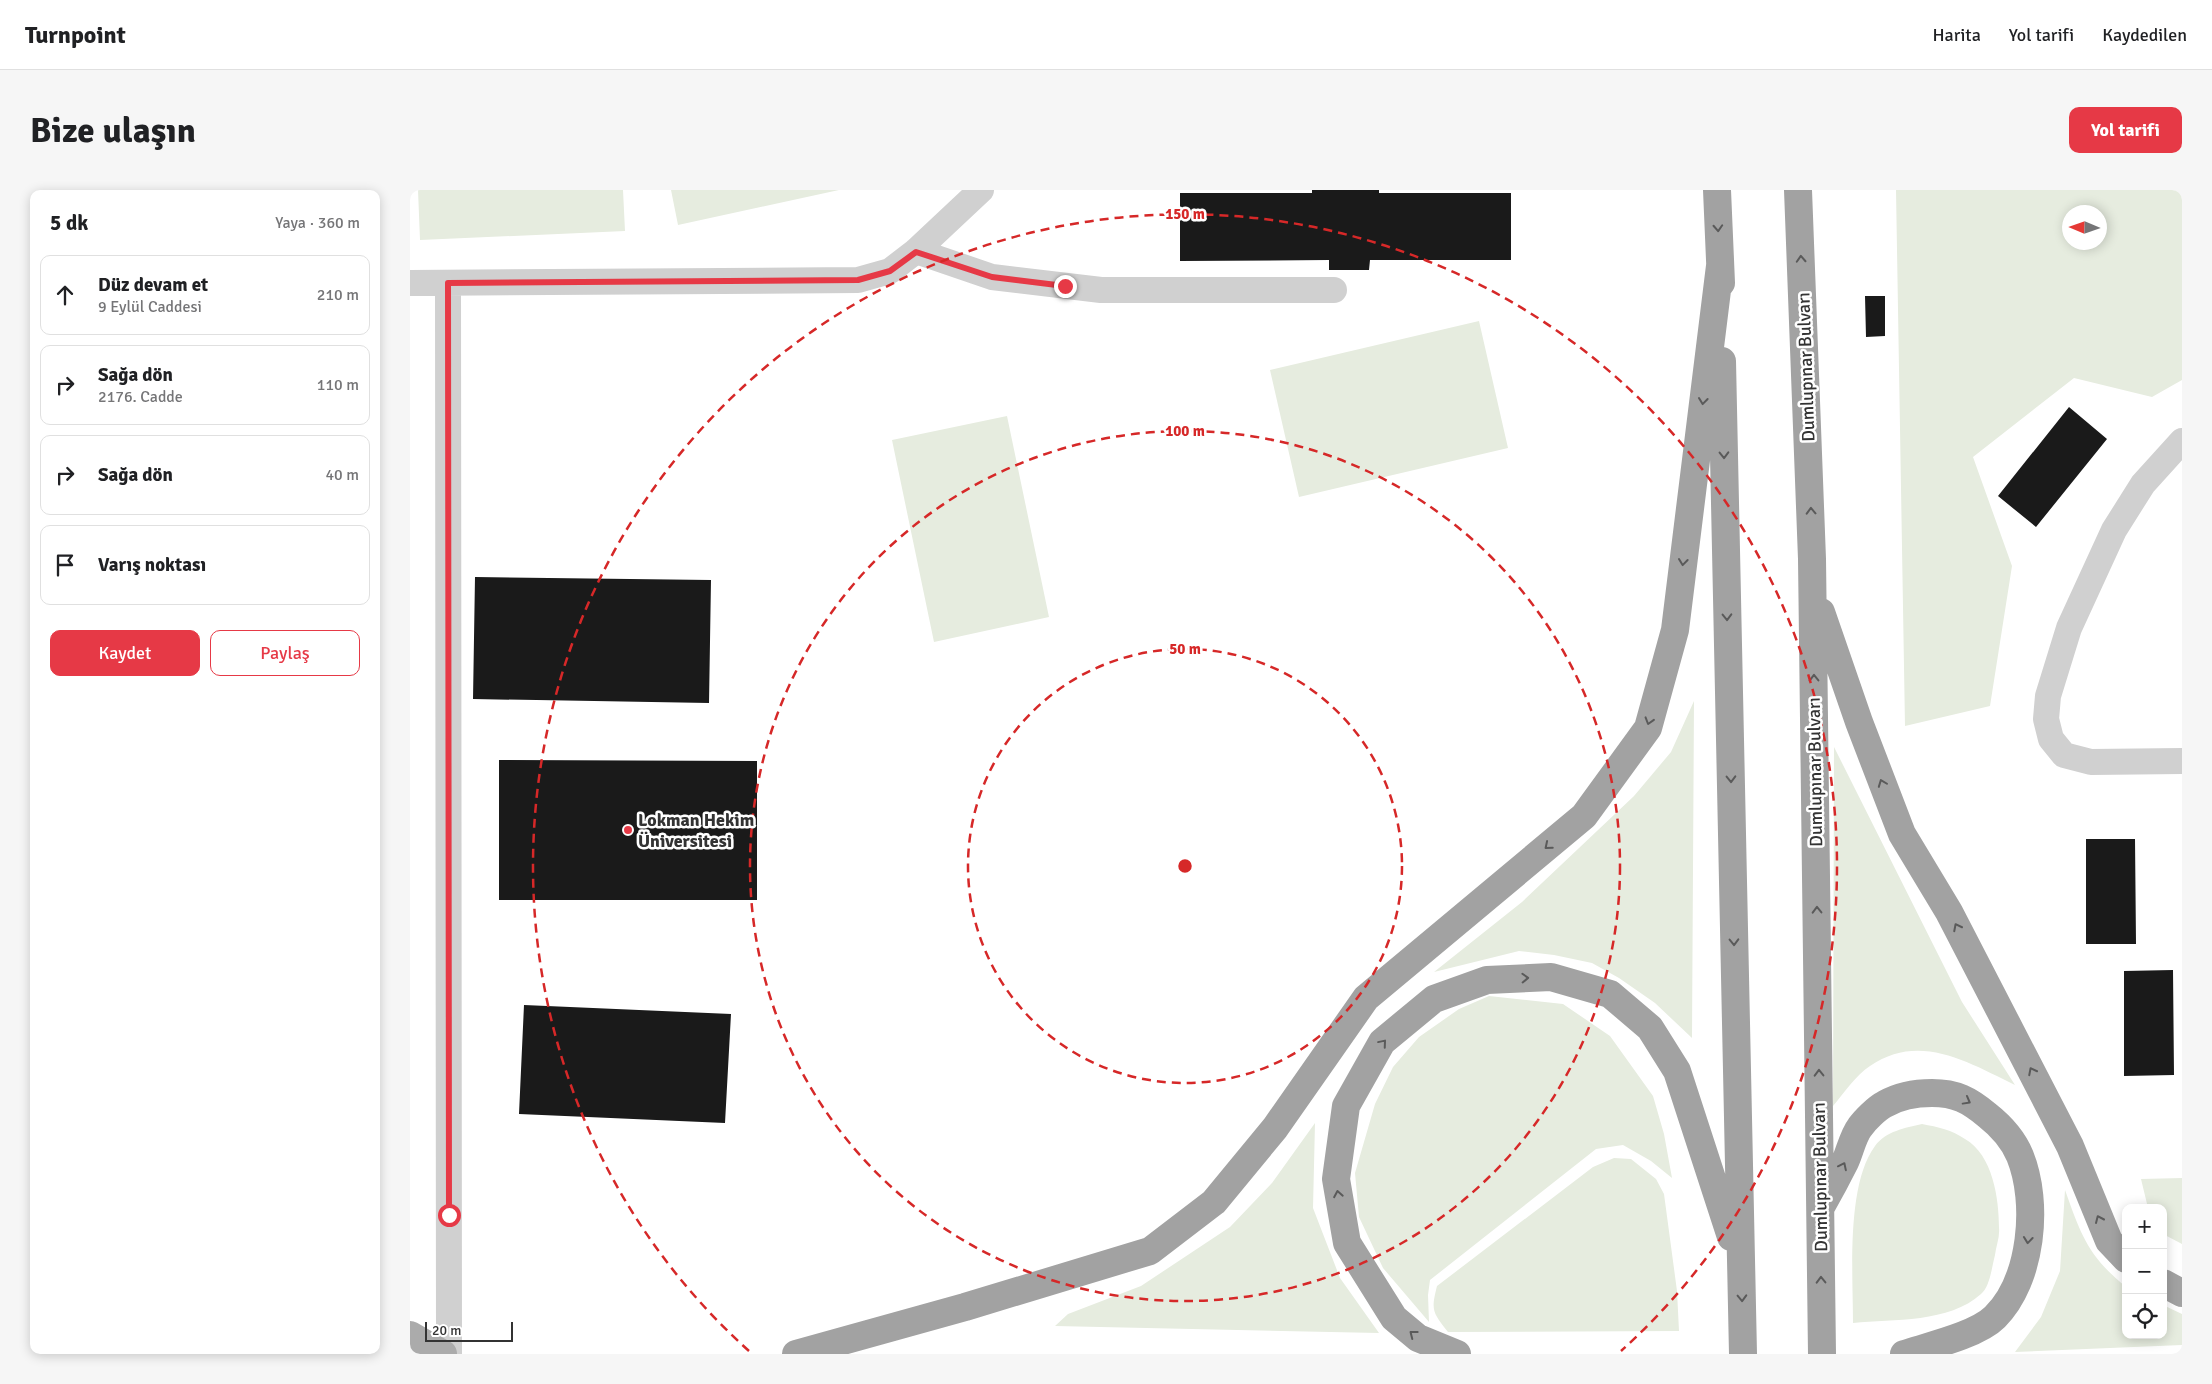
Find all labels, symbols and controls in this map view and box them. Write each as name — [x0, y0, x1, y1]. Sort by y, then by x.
text: Turnpoint — [25, 20, 126, 50]
text: Harita — [1932, 24, 1981, 46]
text: Yol tarifi — [2009, 24, 2074, 46]
text: Kaydedilen — [2102, 24, 2187, 46]
button: Yol tarifi — [2069, 107, 2182, 153]
text: Bize ulaşın — [30, 109, 196, 152]
text: 150 m — [1165, 205, 1205, 223]
north arrow — [2062, 205, 2107, 250]
text: 5 dk — [50, 210, 88, 236]
text: Yaya · 360 m — [275, 213, 360, 233]
one-way arrow — [1713, 224, 1724, 232]
one-way arrow — [1796, 254, 1807, 262]
text: Düz devam et — [98, 273, 208, 297]
route end — [1054, 275, 1077, 298]
icon: ahead — [51, 281, 79, 309]
text: 210 m — [317, 285, 359, 305]
street label: Dumlupınar Bulvarı — [1792, 292, 1820, 442]
text: 9 Eylül Caddesi — [98, 297, 202, 317]
text: Sağa dön — [98, 363, 173, 387]
icon: right — [51, 371, 79, 399]
text: 110 m — [317, 375, 359, 395]
text: 2176. Cadde — [98, 387, 183, 407]
one-way arrow — [1698, 397, 1709, 405]
text: 100 m — [1165, 422, 1205, 440]
one-way arrow — [1719, 451, 1729, 459]
icon: right — [51, 461, 79, 489]
text: Sağa dön — [98, 463, 173, 487]
text: 40 m — [325, 465, 359, 485]
one-way arrow — [1806, 506, 1816, 514]
icon: arrive — [51, 551, 79, 579]
text: Varış noktası — [98, 553, 206, 577]
one-way arrow — [1678, 559, 1689, 567]
one-way arrow — [1722, 614, 1732, 621]
button: Kaydet — [50, 630, 200, 676]
button: Paylaş — [210, 630, 360, 676]
text: 50 m — [1169, 640, 1201, 658]
one-way arrow — [1809, 673, 1819, 681]
street label: Dumlupınar Bulvarı — [1803, 697, 1827, 847]
one-way arrow — [1645, 716, 1655, 724]
one-way arrow — [1725, 776, 1736, 784]
one-way arrow — [1878, 779, 1888, 788]
place label: Lokman Hekim Üniversitesi — [638, 809, 754, 852]
marker: Lokman Hekim Üniversitesi — [622, 824, 634, 836]
one-way arrow — [1545, 840, 1554, 849]
centre of rings — [1176, 857, 1194, 875]
one-way arrow — [1812, 906, 1822, 914]
one-way arrow — [1953, 923, 1963, 932]
one-way arrow — [1729, 938, 1739, 946]
one-way arrow — [1522, 973, 1530, 983]
one-way arrow — [1378, 1040, 1387, 1049]
one-way arrow — [2028, 1067, 2038, 1076]
one-way arrow — [1813, 1068, 1824, 1076]
one-way arrow — [1962, 1095, 1971, 1105]
street label: Dumlupınar Bulvarı — [1808, 1102, 1832, 1252]
one-way arrow — [1836, 1162, 1846, 1171]
one-way arrow — [1334, 1190, 1344, 1199]
route start — [438, 1204, 461, 1227]
map controls — [2122, 1204, 2167, 1339]
button: + — [2122, 1204, 2167, 1249]
one-way arrow — [2095, 1215, 2106, 1224]
one-way arrow — [2023, 1236, 2034, 1244]
button: − — [2122, 1249, 2167, 1294]
one-way arrow — [1816, 1275, 1826, 1283]
one-way arrow — [1736, 1294, 1747, 1302]
button: locate — [2122, 1294, 2167, 1339]
scale bar — [425, 1319, 512, 1342]
text: 20 m — [432, 1322, 461, 1339]
one-way arrow — [1410, 1331, 1419, 1339]

